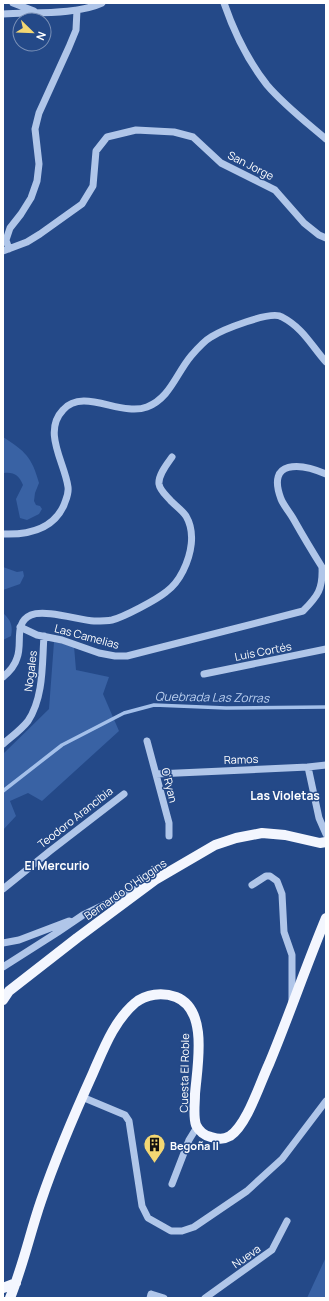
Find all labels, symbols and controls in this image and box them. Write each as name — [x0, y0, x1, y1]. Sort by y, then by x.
north arrow — [12, 12, 52, 52]
text: N — [33, 30, 50, 43]
street label: San Jorge — [225, 147, 277, 183]
street label: Las Camelias — [53, 620, 121, 652]
street label: Luis Cortés — [233, 638, 293, 664]
street label: Nogales — [20, 649, 40, 692]
water label: Quebrada Las Zorras — [155, 688, 271, 707]
street label: Ramos — [223, 751, 259, 767]
street label: O'Ryan — [158, 766, 182, 804]
street label: Teodoro Arancibia — [34, 783, 116, 851]
district label: Las Violetas — [250, 787, 320, 804]
street label: Bernardo O'Higgins — [81, 855, 169, 923]
district label: El Mercurio — [25, 857, 89, 874]
street label: Cuesta El Roble — [176, 1033, 192, 1113]
building icon: Begoña II — [141, 1132, 167, 1165]
place label: Begoña II — [170, 1138, 219, 1153]
street label: Nueva — [229, 1241, 263, 1271]

